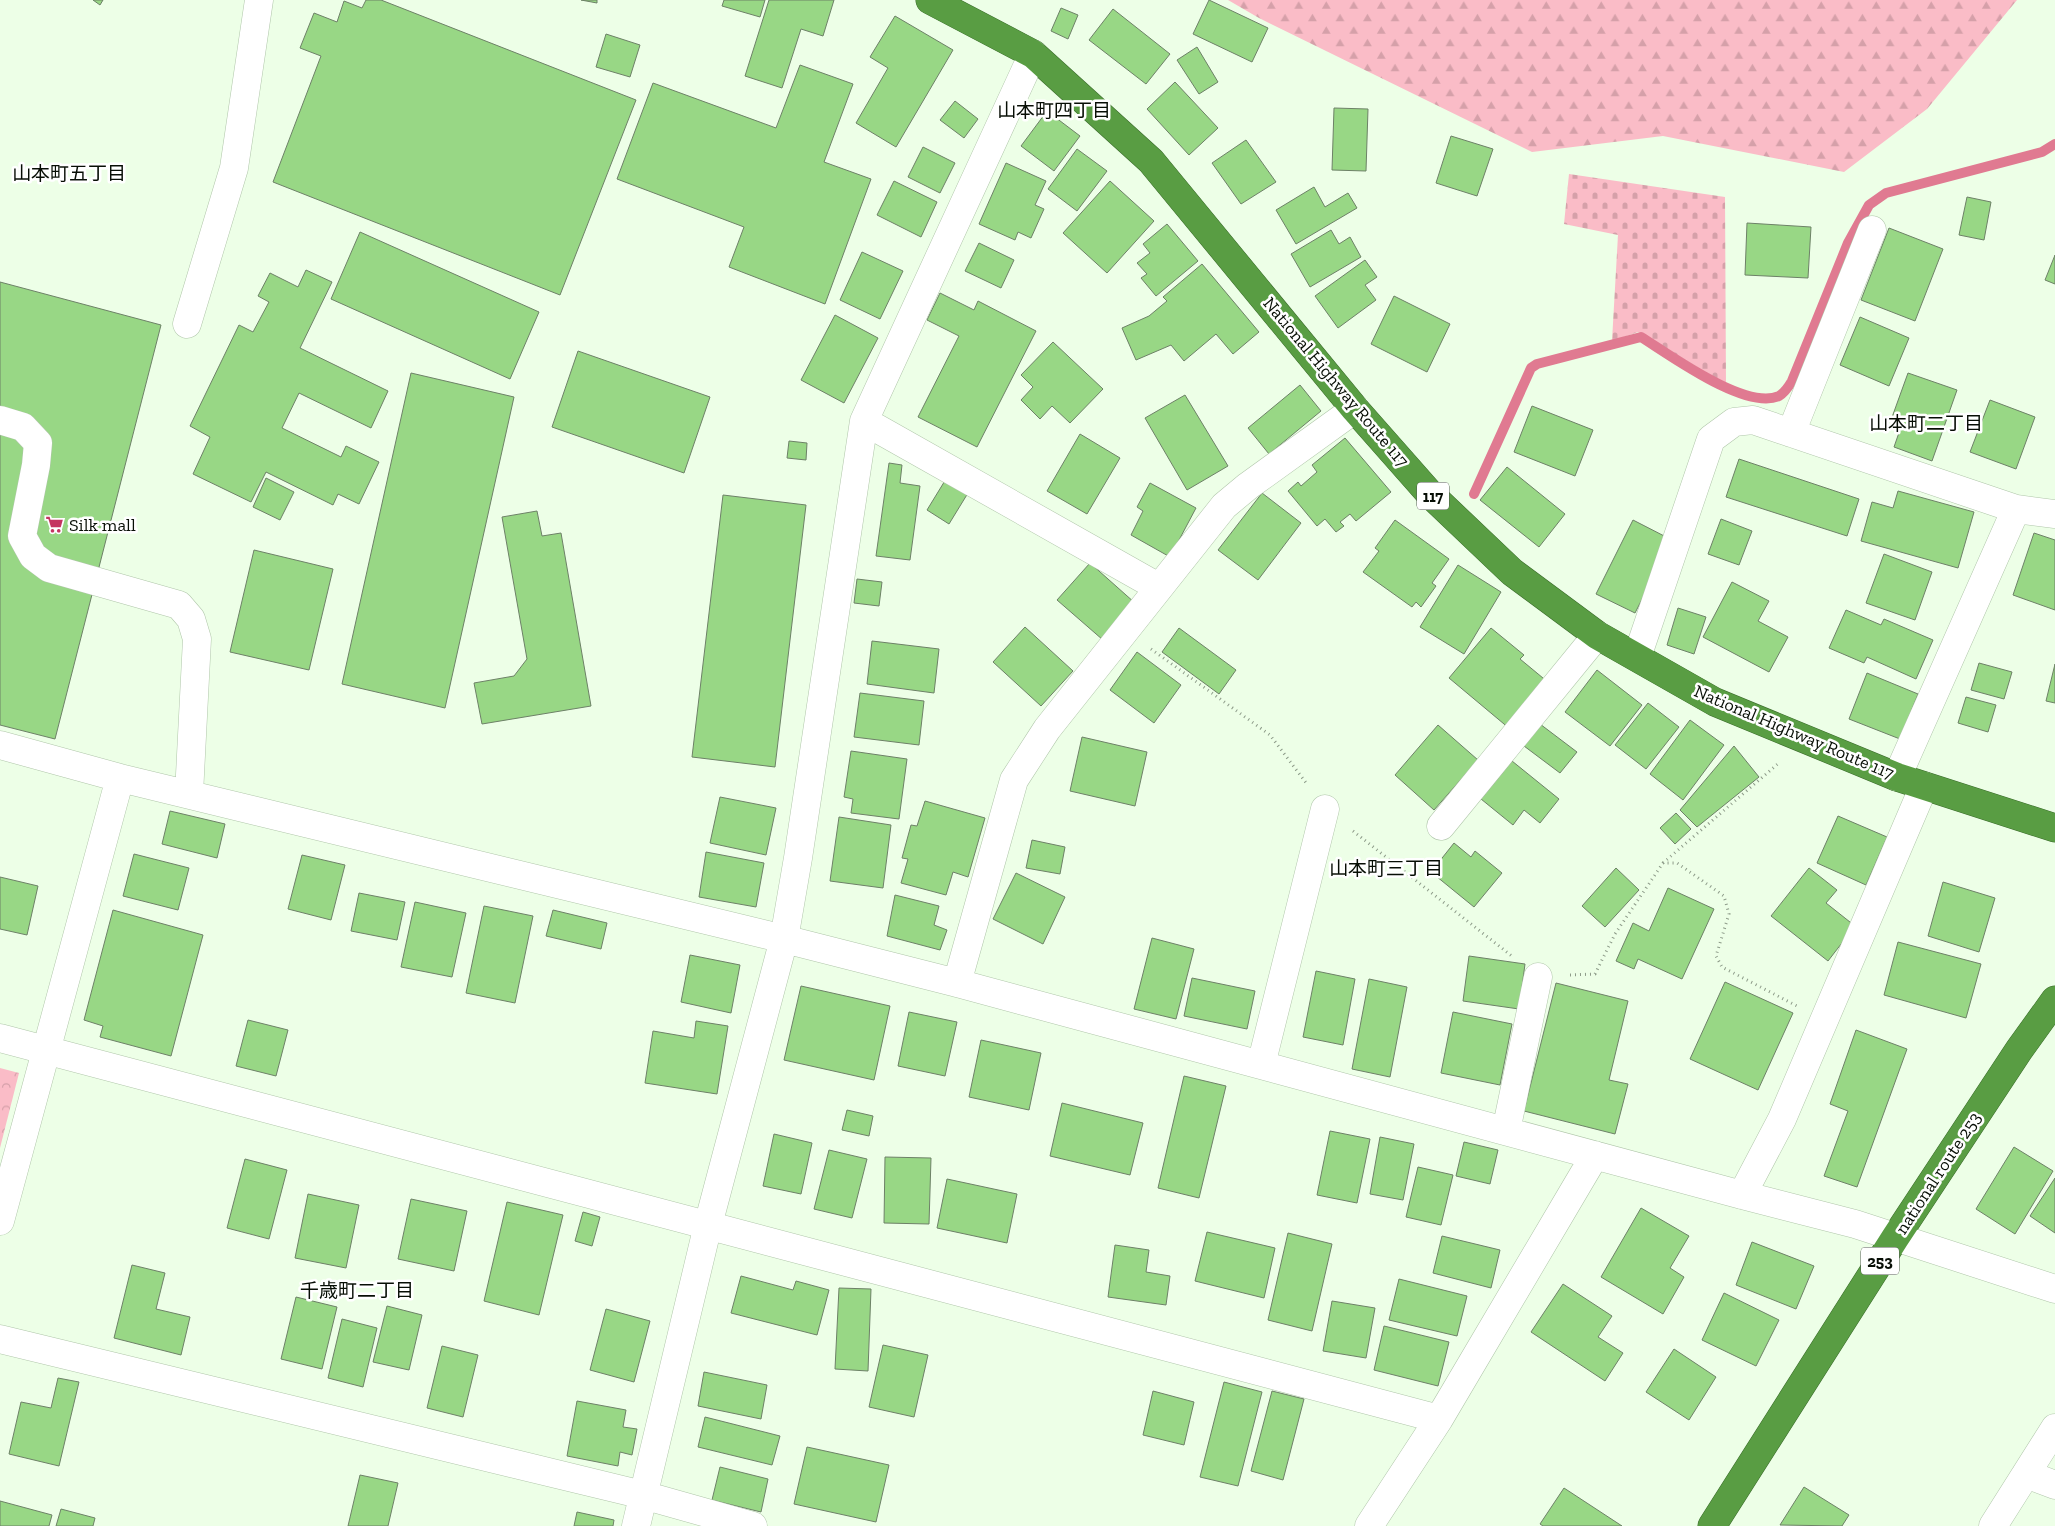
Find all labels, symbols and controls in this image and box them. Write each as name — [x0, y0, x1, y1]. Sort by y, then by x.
district label: 山本町四丁目 — [997, 99, 1111, 122]
district label: 山本町五丁目 — [12, 162, 126, 185]
street label: National Highway Route 117 — [1258, 293, 1414, 472]
district label: 山本町二丁目 — [1869, 412, 1983, 435]
road number: 117 — [1417, 482, 1449, 510]
place label: Silk mall — [69, 514, 136, 536]
supermarket icon: Silk mall — [45, 515, 65, 535]
street label: National Highway Route 117 — [1691, 680, 1898, 784]
district label: 山本町三丁目 — [1329, 857, 1443, 880]
street label: national route 253 — [1890, 1108, 1986, 1238]
road number: 253 — [1861, 1248, 1899, 1274]
district label: 千歳町二丁目 — [300, 1279, 414, 1302]

